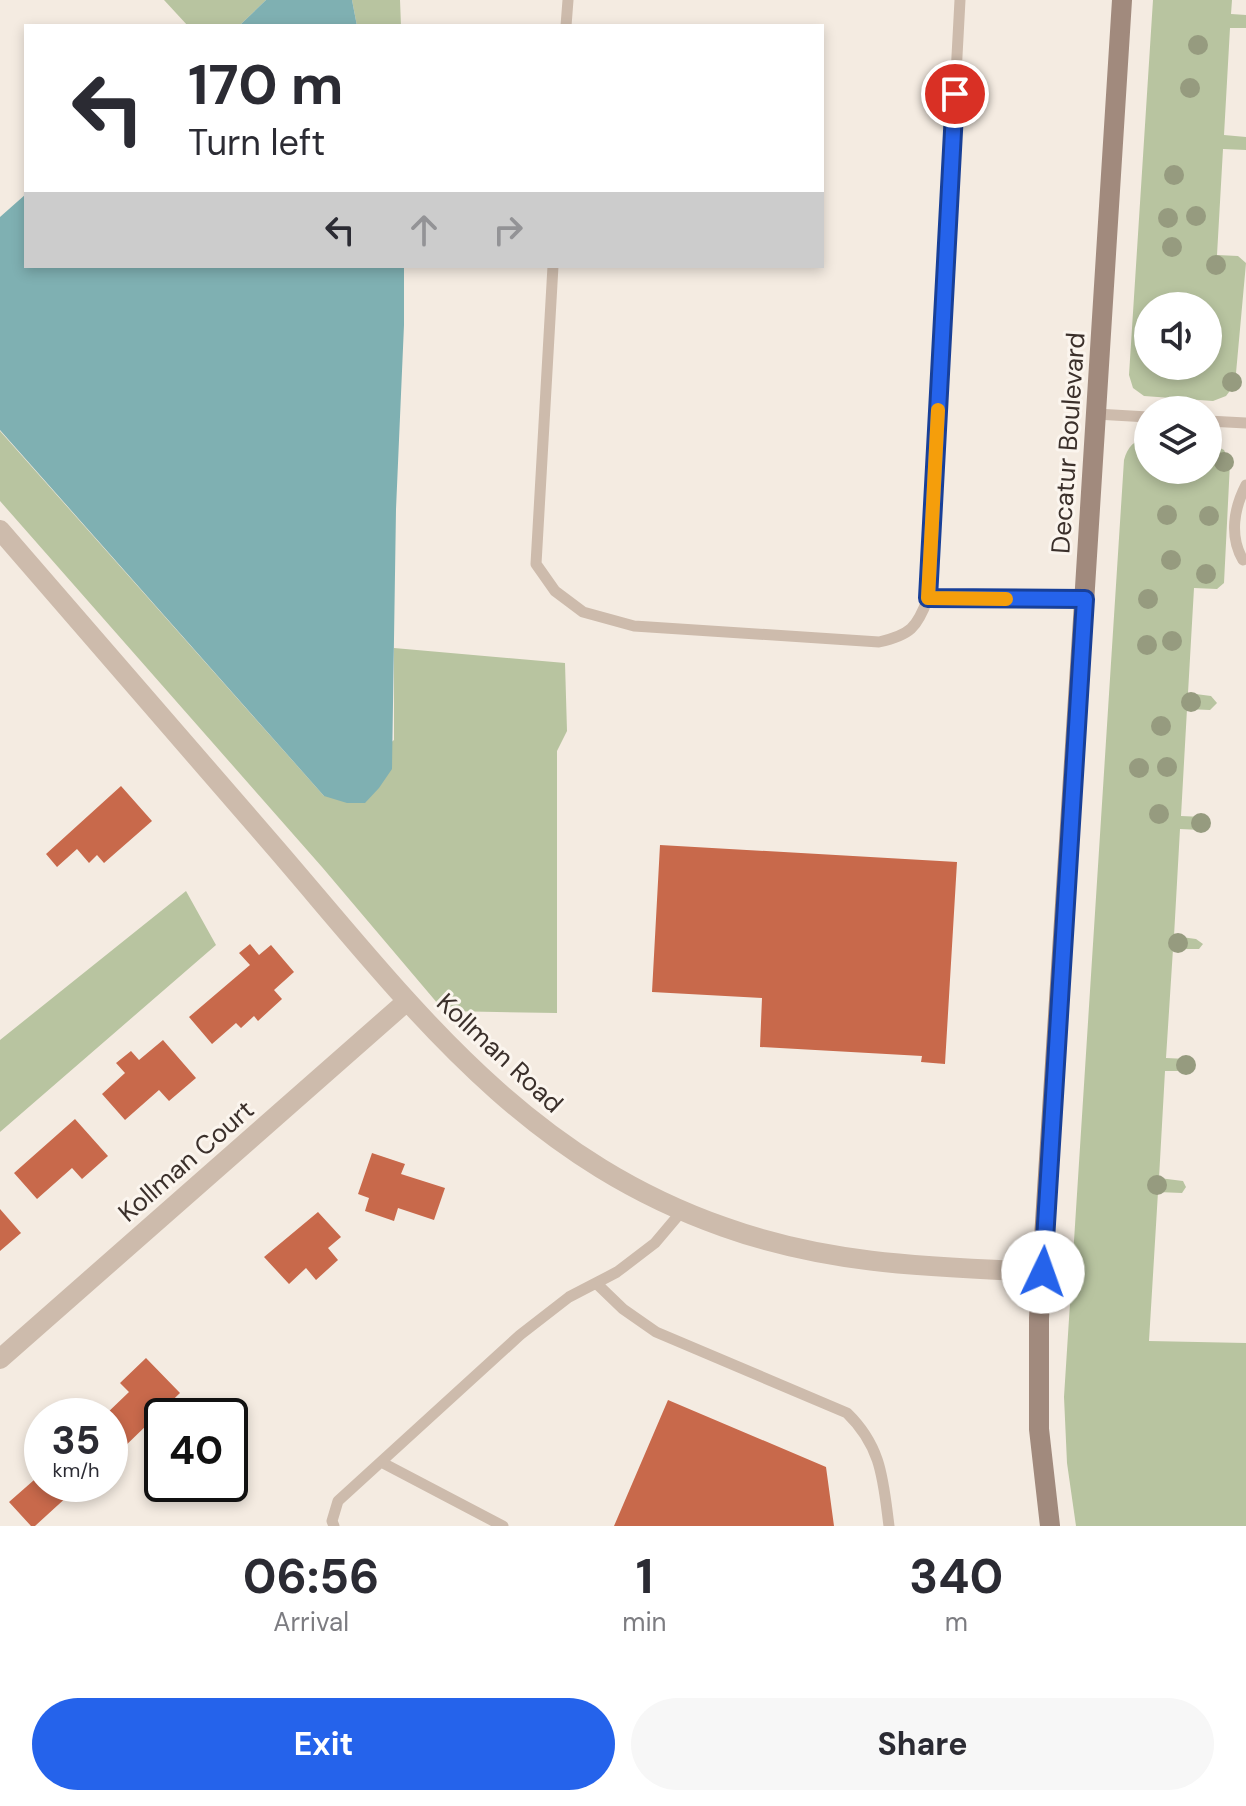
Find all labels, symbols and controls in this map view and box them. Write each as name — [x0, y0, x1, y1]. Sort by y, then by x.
text: 170 m — [188, 48, 343, 121]
icon: left — [56, 56, 160, 160]
pin — [921, 60, 989, 128]
icon: arrive — [933, 72, 977, 116]
text: Turn left — [188, 119, 325, 166]
icon: left — [318, 208, 362, 252]
icon: ahead — [402, 208, 446, 252]
icon: right — [486, 208, 530, 252]
map controls — [1134, 292, 1222, 484]
button: sound — [1134, 292, 1222, 380]
street label: Decatur Boulevard — [1043, 331, 1093, 555]
button: layers — [1134, 396, 1222, 484]
street label: Kollman Road — [430, 986, 570, 1120]
street label: Kollman Court — [111, 1093, 261, 1229]
position arrow — [1001, 1230, 1085, 1314]
speed limit sign: 40 — [144, 1398, 248, 1502]
text: 35 — [52, 1414, 101, 1466]
text: km/h — [52, 1457, 100, 1483]
text: 06:56 — [243, 1545, 379, 1608]
text: 1 — [636, 1545, 653, 1608]
text: 340 — [909, 1545, 1003, 1608]
text: Arrival — [273, 1605, 349, 1639]
text: min — [622, 1605, 667, 1639]
text: m — [945, 1605, 968, 1639]
button: Exit — [32, 1698, 615, 1790]
button: Share — [631, 1698, 1214, 1790]

